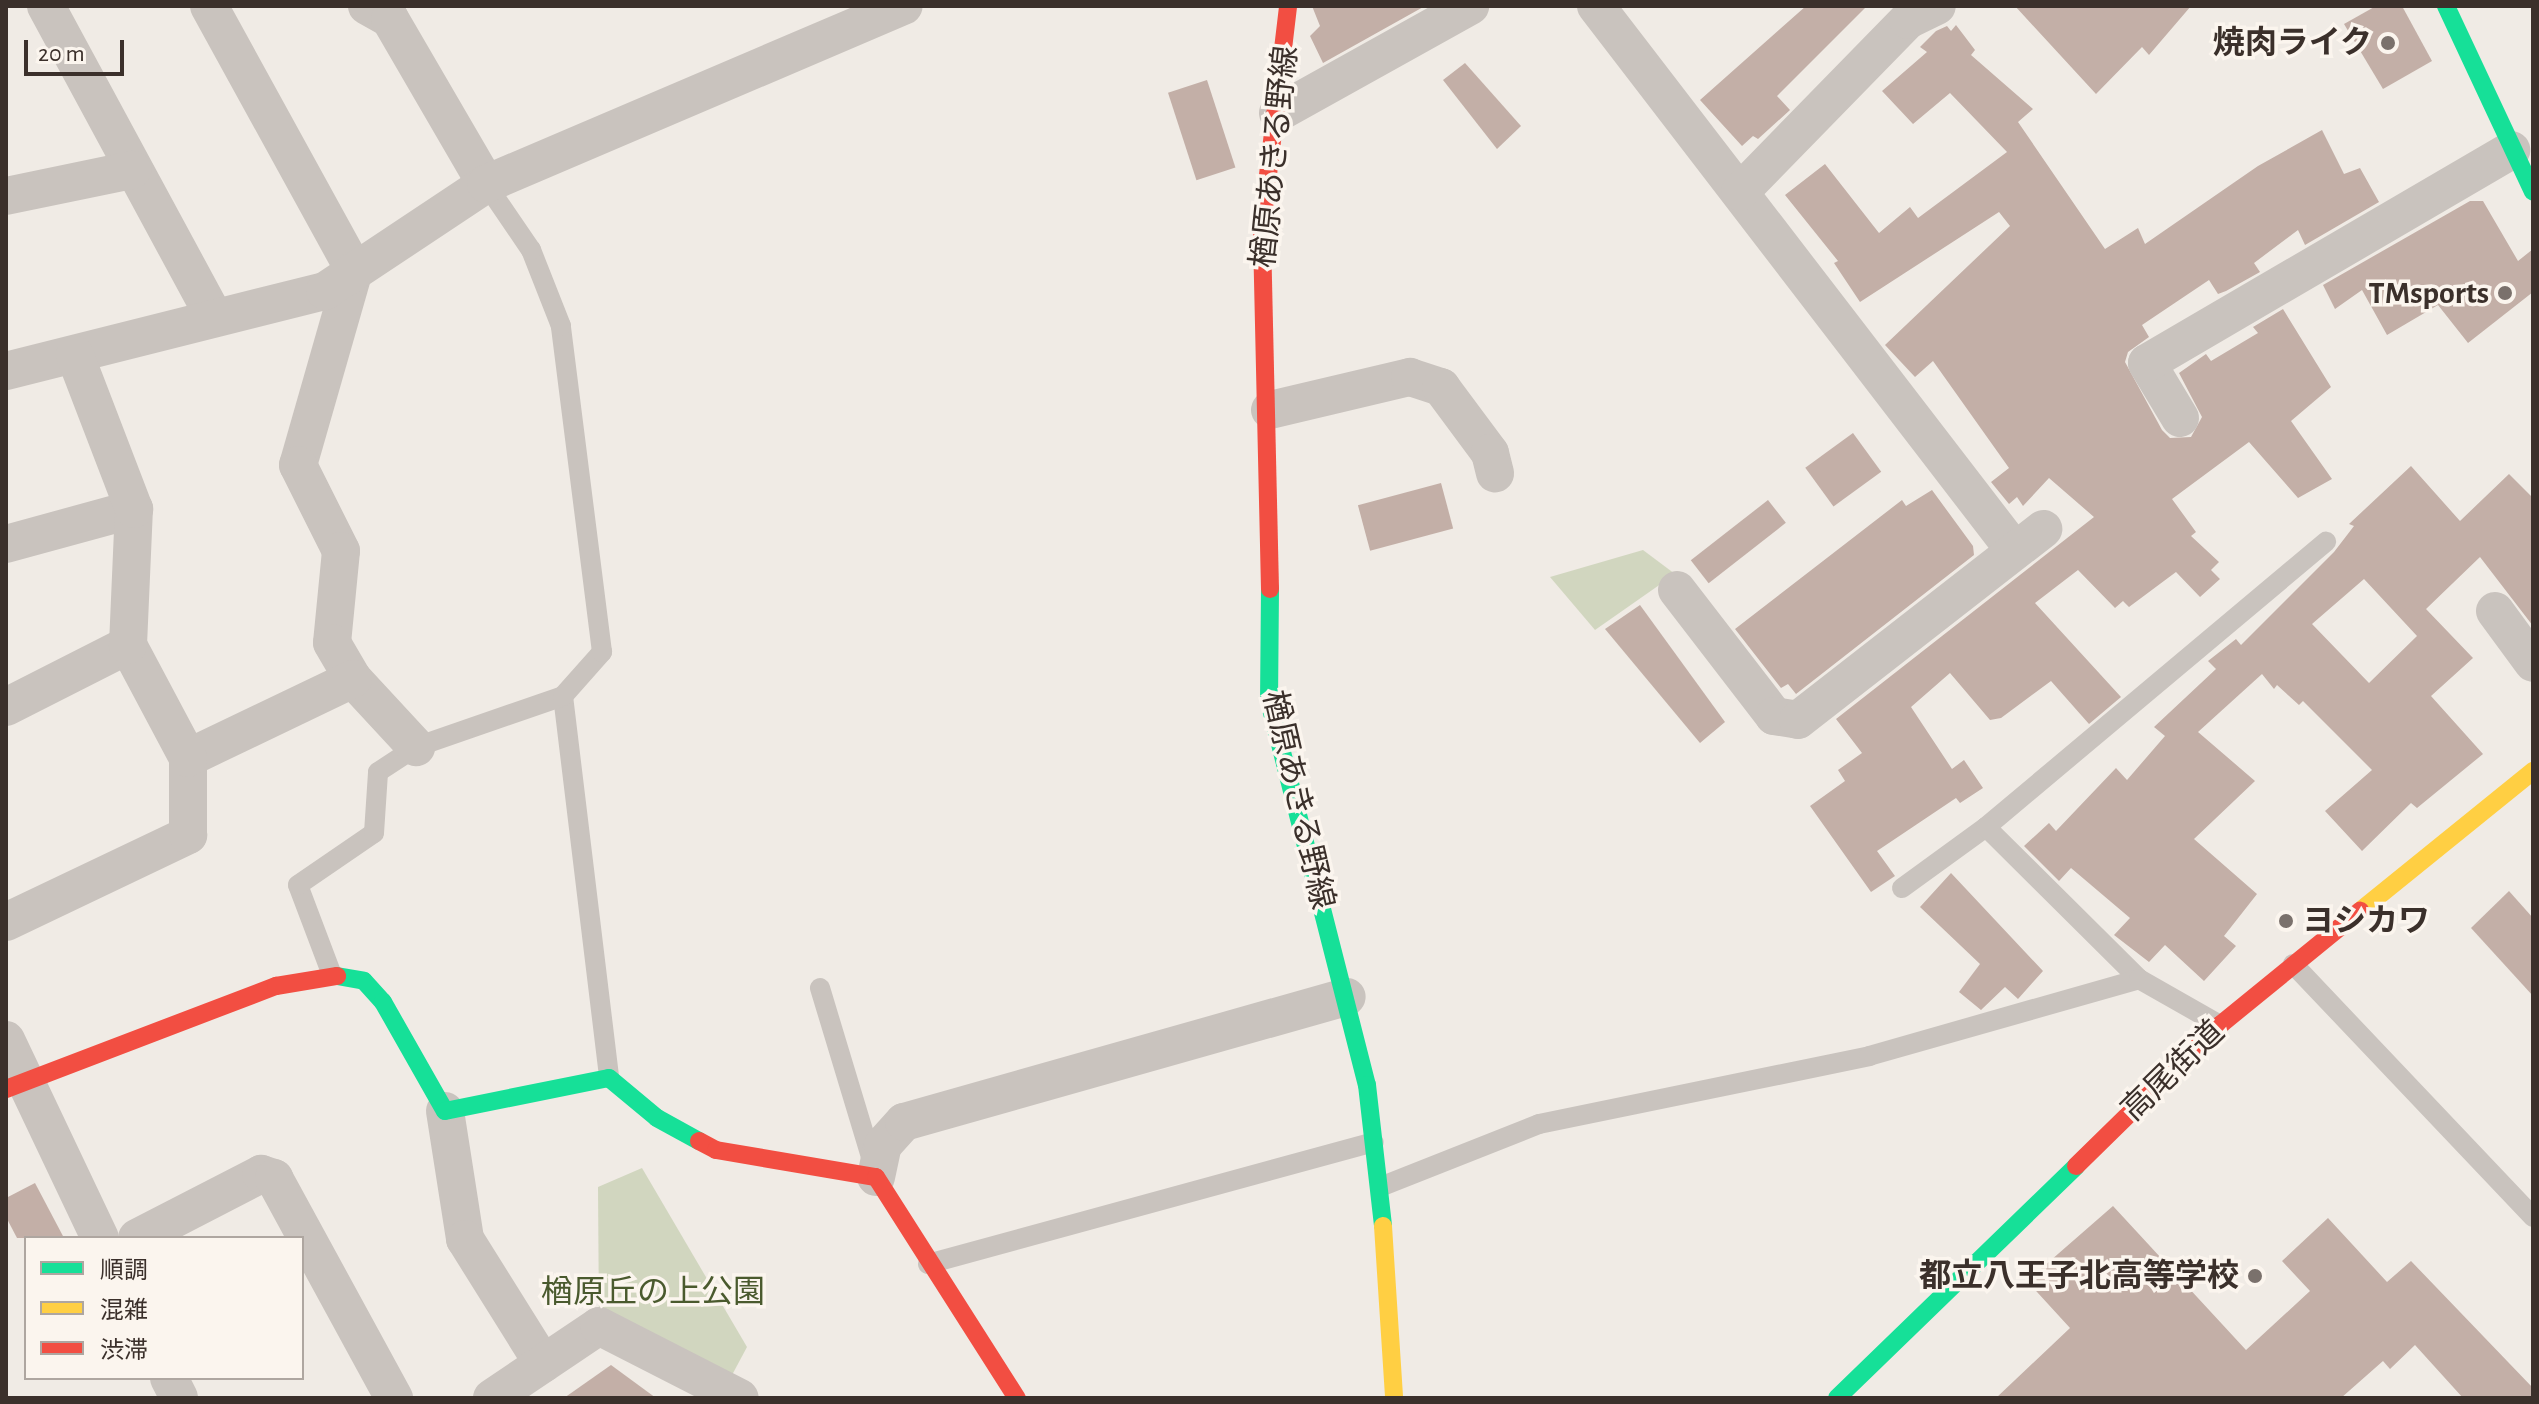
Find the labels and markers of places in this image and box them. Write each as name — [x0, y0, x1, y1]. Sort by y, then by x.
place label: 焼肉ライク — [2212, 24, 2372, 62]
marker: 焼肉ライク — [2379, 34, 2397, 52]
place label: TMsports — [2369, 274, 2489, 312]
marker: TMsports — [2496, 284, 2514, 302]
place label: ヨシカワ — [2302, 902, 2430, 940]
marker: ヨシカワ — [2277, 912, 2295, 930]
place label: 都立八王子北高等学校 — [1919, 1257, 2239, 1295]
marker: 都立八王子北高等学校 — [2246, 1267, 2264, 1285]

